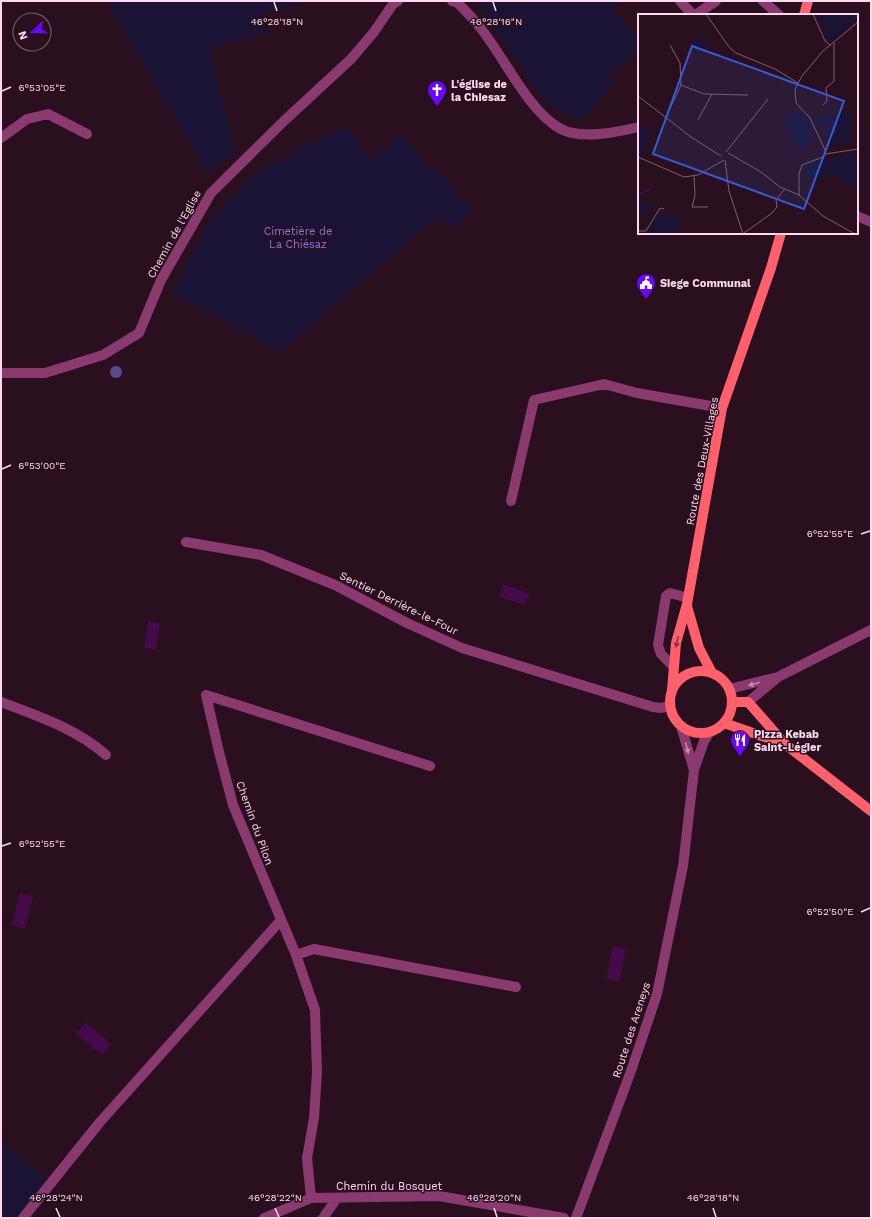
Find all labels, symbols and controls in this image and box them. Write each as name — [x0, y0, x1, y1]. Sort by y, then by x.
north arrow — [12, 12, 52, 52]
inset map — [638, 14, 858, 234]
text: 46°28'18"N — [251, 16, 303, 27]
text: 46°28'16"N — [470, 16, 522, 27]
text: N — [16, 29, 31, 41]
place label: L'église de la Chiesaz — [451, 78, 507, 104]
church icon: L'église de la Chiesaz — [426, 79, 448, 107]
text: 6°53'05"E — [18, 82, 66, 93]
street label: Chemin de l'Eglise — [145, 188, 204, 281]
park label: Cimetière de La Chiésaz — [264, 225, 332, 251]
public building icon: Siege Communal — [635, 272, 657, 300]
place label: Siege Communal — [660, 277, 751, 290]
street label: Route des Deux-Villages — [684, 396, 721, 526]
text: 6°53'00"E — [18, 460, 66, 471]
text: 6°52'55"E — [807, 528, 853, 539]
street label: Sentier Derrière-le-Four — [337, 569, 461, 638]
one-way arrow — [673, 636, 679, 648]
one-way arrow — [747, 681, 759, 687]
place label: Pizza Kebab Saint-Légier — [754, 728, 821, 754]
restaurant icon: Pizza Kebab Saint-Légier — [729, 729, 751, 757]
one-way arrow — [684, 742, 690, 754]
street label: Chemin du Pilon — [233, 779, 276, 867]
text: 6°52'55"E — [19, 838, 65, 849]
text: 6°52'50"E — [806, 906, 854, 917]
street label: Route des Areneys — [610, 981, 653, 1080]
street label: Chemin du Bosquet — [336, 1180, 442, 1193]
text: 46°28'24"N — [29, 1192, 83, 1203]
text: 46°28'22"N — [248, 1192, 302, 1203]
text: 46°28'20"N — [467, 1192, 521, 1203]
text: 46°28'18"N — [687, 1192, 739, 1203]

